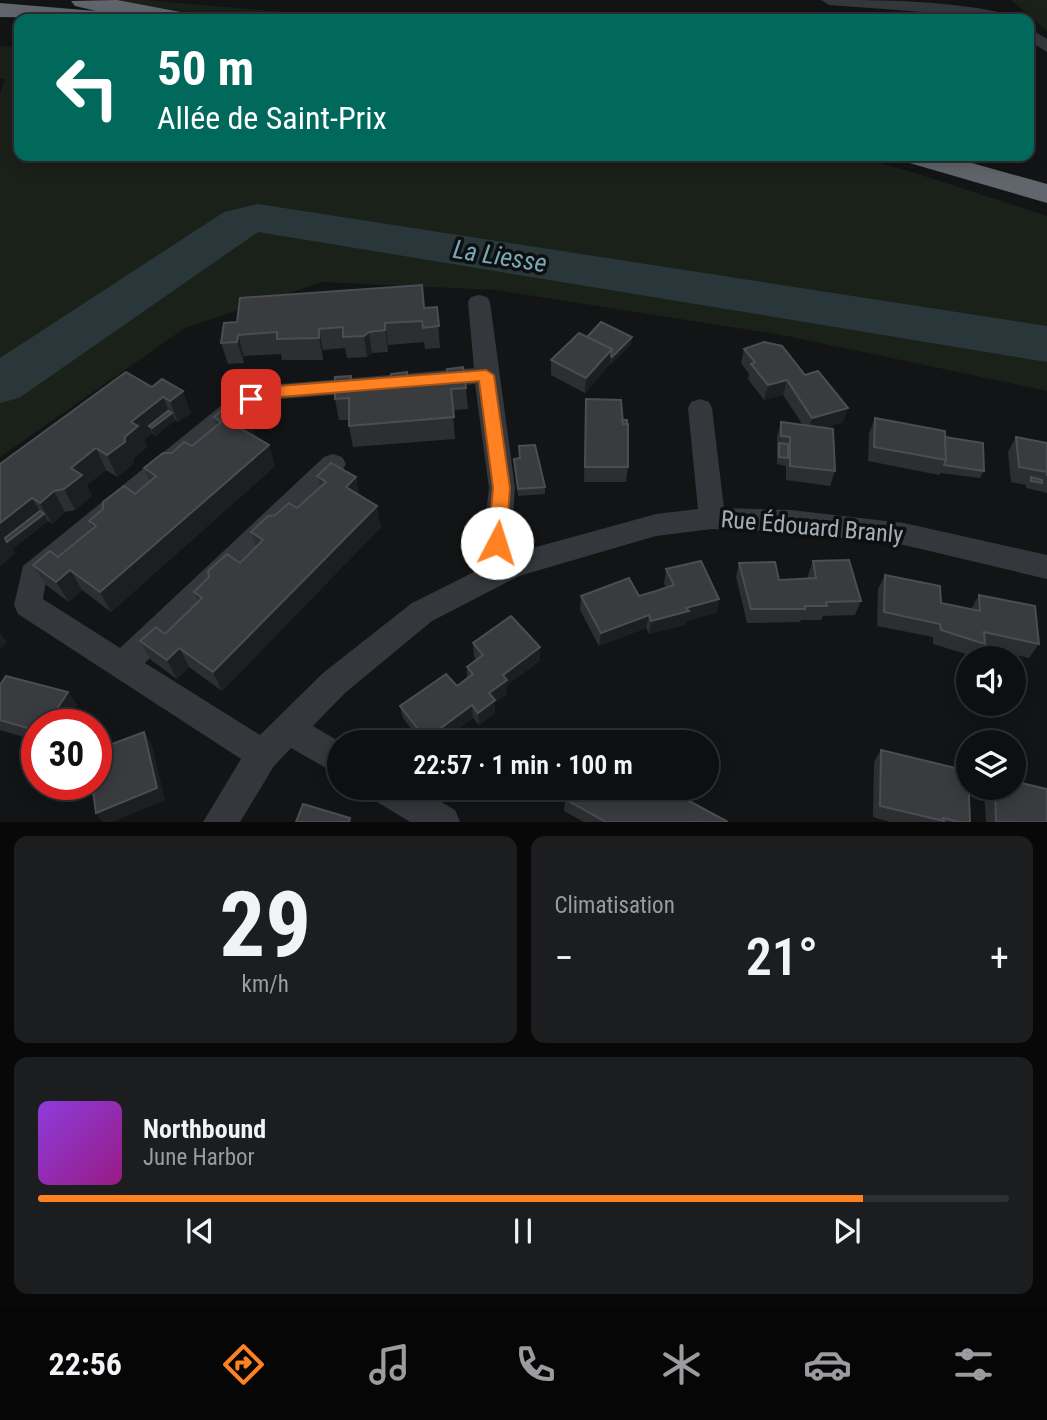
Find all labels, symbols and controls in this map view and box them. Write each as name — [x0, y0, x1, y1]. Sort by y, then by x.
text: 50 m — [157, 40, 254, 97]
icon: left — [42, 42, 133, 133]
text: Allée de Saint-Prix — [157, 99, 387, 137]
water label: La Liesse — [451, 234, 549, 278]
pin — [221, 369, 281, 429]
icon: arrive — [232, 380, 270, 418]
street label: Rue Édouard Branly — [720, 505, 904, 549]
position arrow — [460, 506, 534, 580]
map controls — [956, 646, 1026, 800]
button: sound — [956, 646, 1026, 716]
speed limit sign: 30 — [21, 709, 112, 800]
button: layers — [956, 730, 1026, 800]
text: 22:57 · 1 min · 100 m — [413, 750, 633, 780]
text: 29 — [219, 872, 311, 978]
text: Climatisation — [555, 892, 675, 919]
text: 21° — [746, 927, 818, 988]
text: − — [555, 936, 574, 980]
text: + — [990, 936, 1009, 980]
text: km/h — [242, 971, 289, 998]
text: Northbound — [143, 1114, 266, 1144]
text: June Harbor — [143, 1144, 255, 1171]
icon: previous — [181, 1212, 219, 1250]
icon: pause — [504, 1212, 542, 1250]
icon: next — [828, 1212, 866, 1250]
icon: directions — [219, 1340, 268, 1389]
icon: music — [365, 1340, 414, 1389]
icon: phone — [511, 1340, 560, 1389]
icon: climate — [657, 1340, 706, 1389]
icon: car — [803, 1340, 852, 1389]
icon: filters — [949, 1340, 998, 1389]
text: 22:56 — [49, 1345, 122, 1383]

